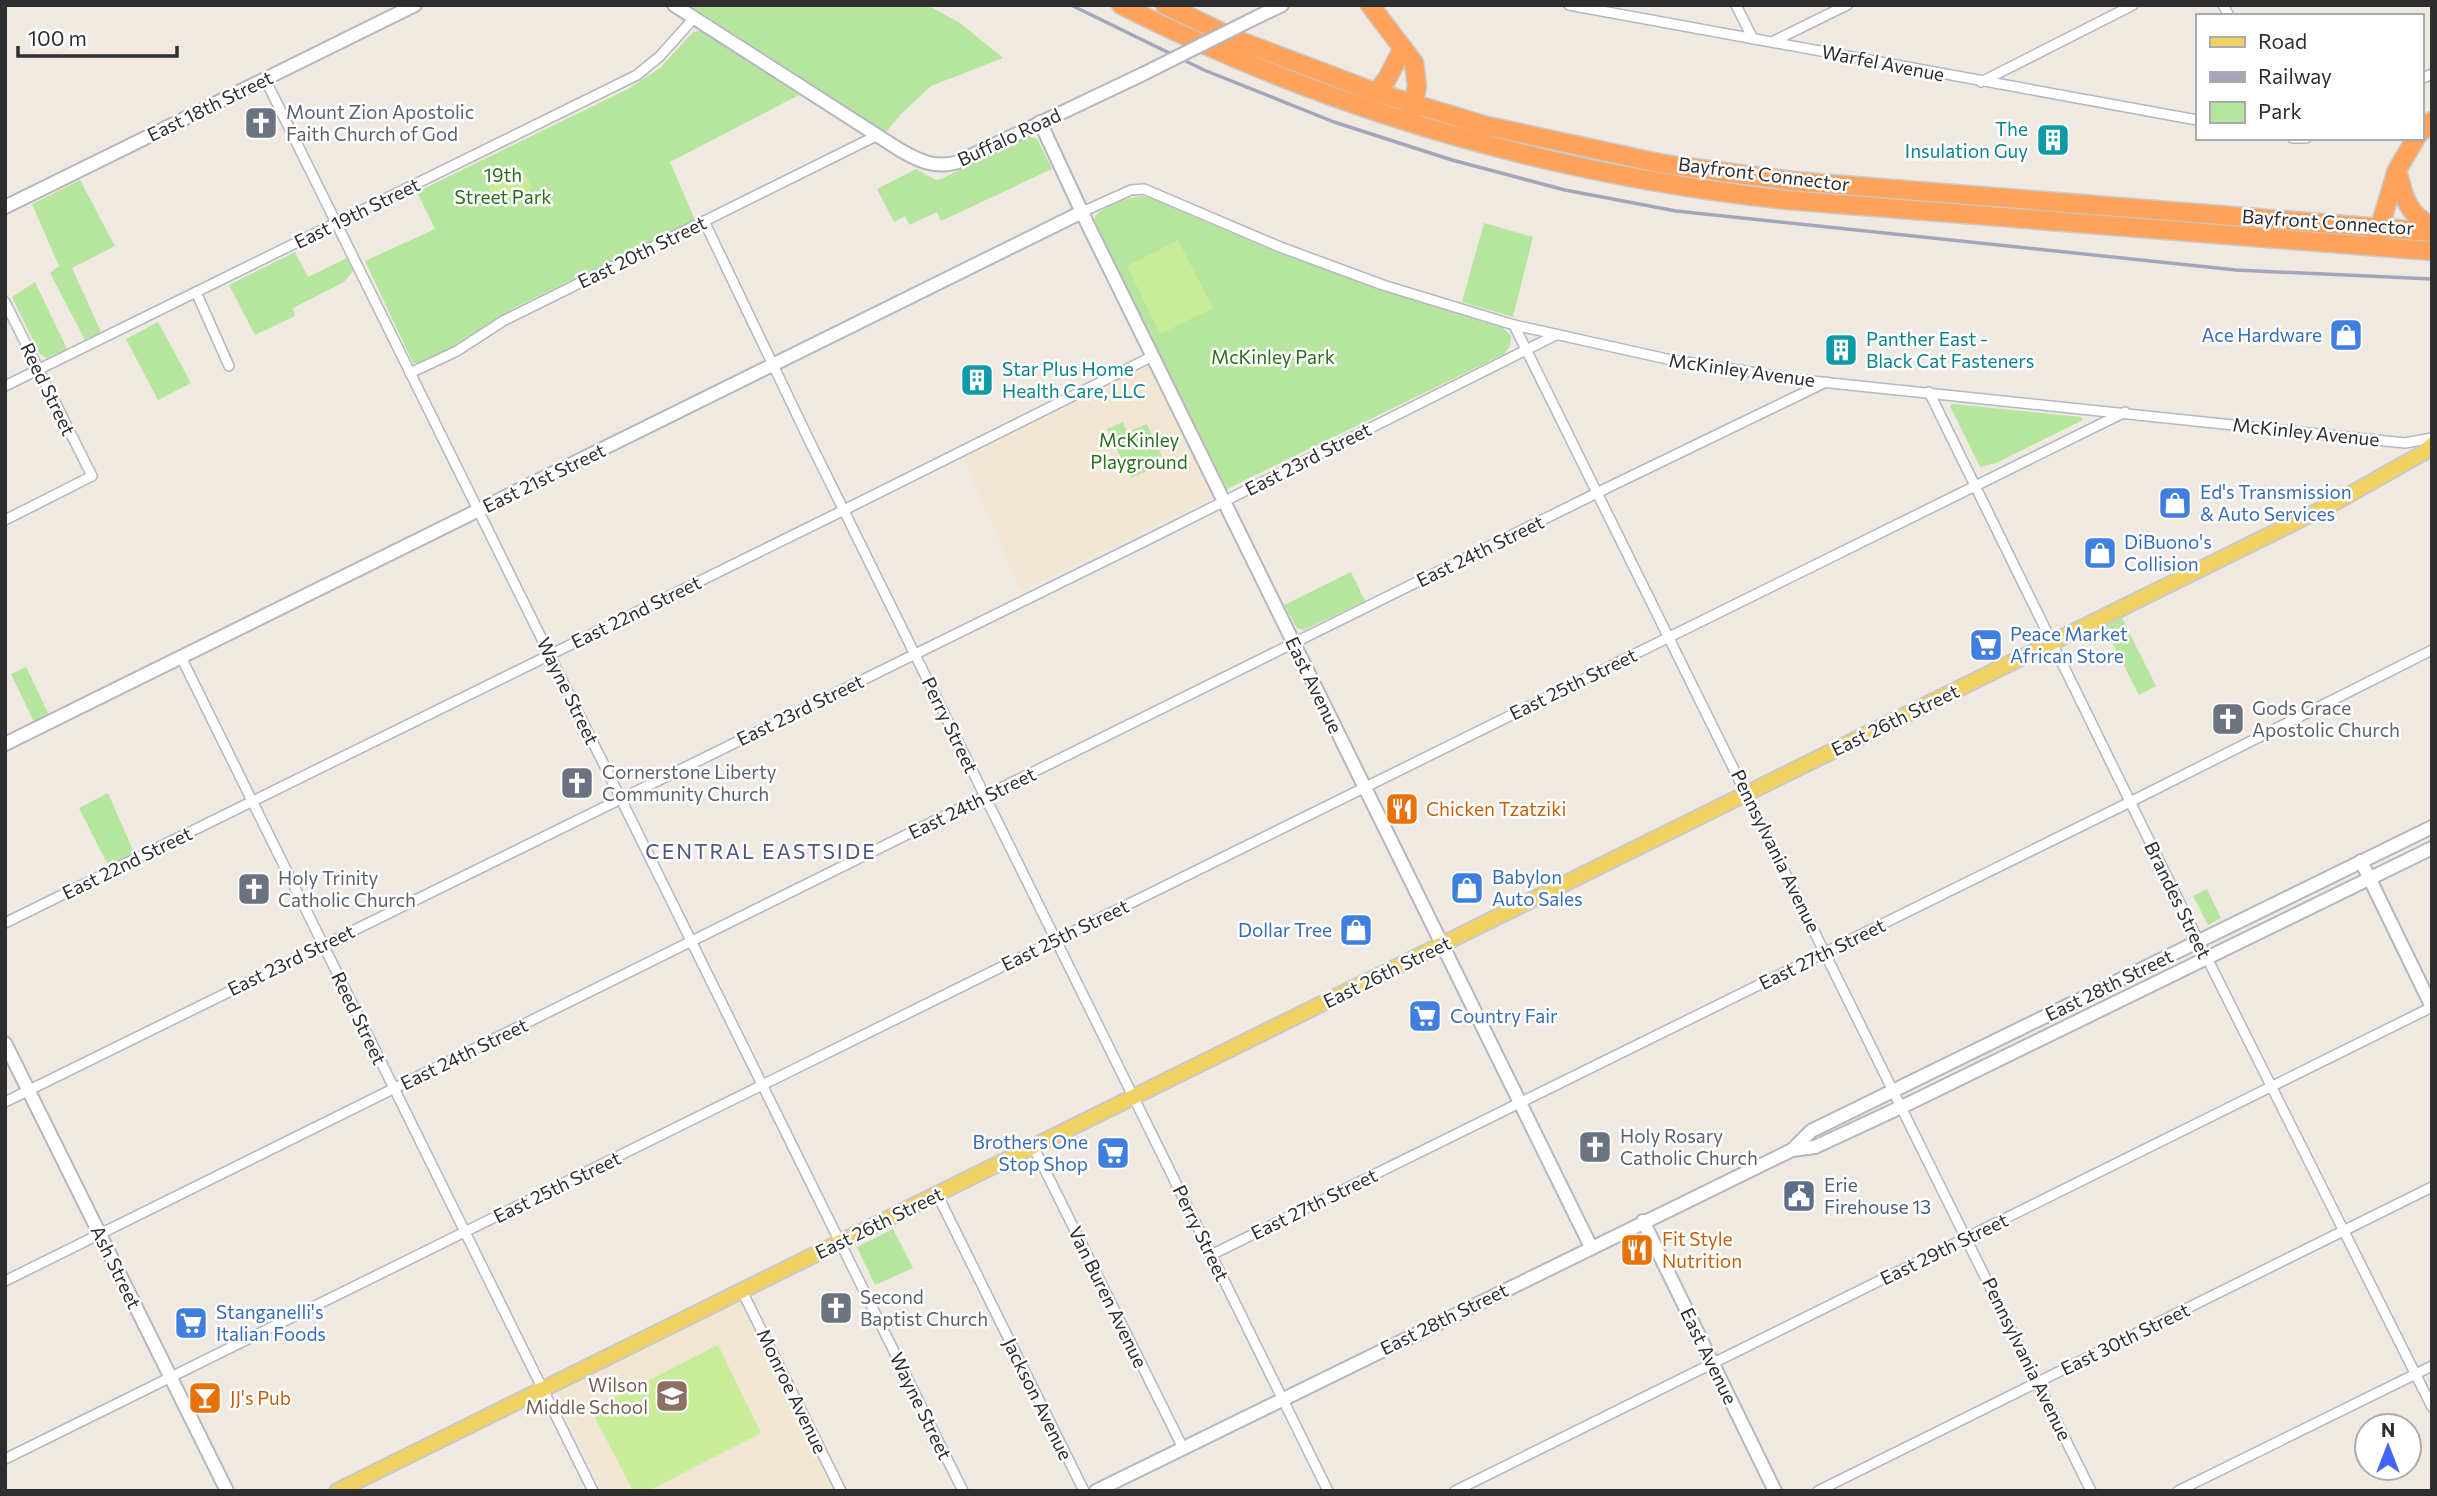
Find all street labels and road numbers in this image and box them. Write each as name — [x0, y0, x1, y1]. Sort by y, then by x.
street label: Warfel Avenue — [1820, 39, 1947, 86]
street label: East 18th Street — [143, 65, 277, 146]
street label: Buffalo Road — [953, 103, 1064, 171]
street label: Bayfront Connector — [1677, 152, 1851, 195]
street label: East 19th Street — [290, 172, 424, 253]
street label: Bayfront Connector — [2241, 204, 2415, 239]
street label: East 20th Street — [574, 210, 710, 293]
street label: Reed Street — [16, 339, 81, 439]
street label: McKinley Avenue — [1667, 348, 1817, 391]
street label: McKinley Avenue — [2232, 412, 2381, 451]
street label: East 23rd Street — [1241, 417, 1375, 500]
street label: East 21st Street — [479, 438, 609, 517]
street label: East 24th Street — [1412, 510, 1547, 591]
street label: East 22nd Street — [567, 570, 705, 653]
street label: East Avenue — [1281, 633, 1348, 737]
street label: Wayne Street — [533, 634, 604, 748]
street label: East 25th Street — [1505, 643, 1640, 724]
street label: East 23rd Street — [733, 669, 867, 750]
street label: Perry Street — [917, 673, 984, 777]
street label: East 26th Street — [1827, 679, 1963, 760]
street label: East 24th Street — [904, 762, 1039, 843]
street label: Pennsylvania Avenue — [1727, 765, 1826, 936]
street label: East 22nd Street — [58, 821, 196, 904]
street label: Brandes Street — [2140, 837, 2217, 962]
street label: East 25th Street — [997, 894, 1132, 975]
street label: East 27th Street — [1755, 913, 1889, 994]
street label: East 23rd Street — [224, 919, 358, 1000]
street label: East 26th Street — [1319, 931, 1455, 1012]
street label: East 28th Street — [2041, 944, 2177, 1025]
street label: Reed Street — [327, 968, 392, 1068]
street label: East 24th Street — [396, 1013, 531, 1094]
street label: East 25th Street — [489, 1146, 624, 1227]
street label: East 27th Street — [1247, 1163, 1381, 1244]
street label: Perry Street — [1168, 1181, 1235, 1285]
street label: East 26th Street — [811, 1182, 947, 1263]
street label: East 29th Street — [1876, 1208, 2012, 1289]
street label: Ash Street — [86, 1221, 147, 1312]
street label: Van Buren Avenue — [1064, 1222, 1153, 1371]
street label: Pennsylvania Avenue — [1978, 1273, 2077, 1444]
street label: East 28th Street — [1376, 1278, 1512, 1359]
street label: East 30th Street — [2057, 1297, 2193, 1380]
street label: East Avenue — [1676, 1304, 1743, 1408]
street label: Monroe Avenue — [752, 1325, 833, 1457]
street label: Jackson Avenue — [999, 1334, 1078, 1464]
street label: Wayne Street — [886, 1349, 957, 1463]

